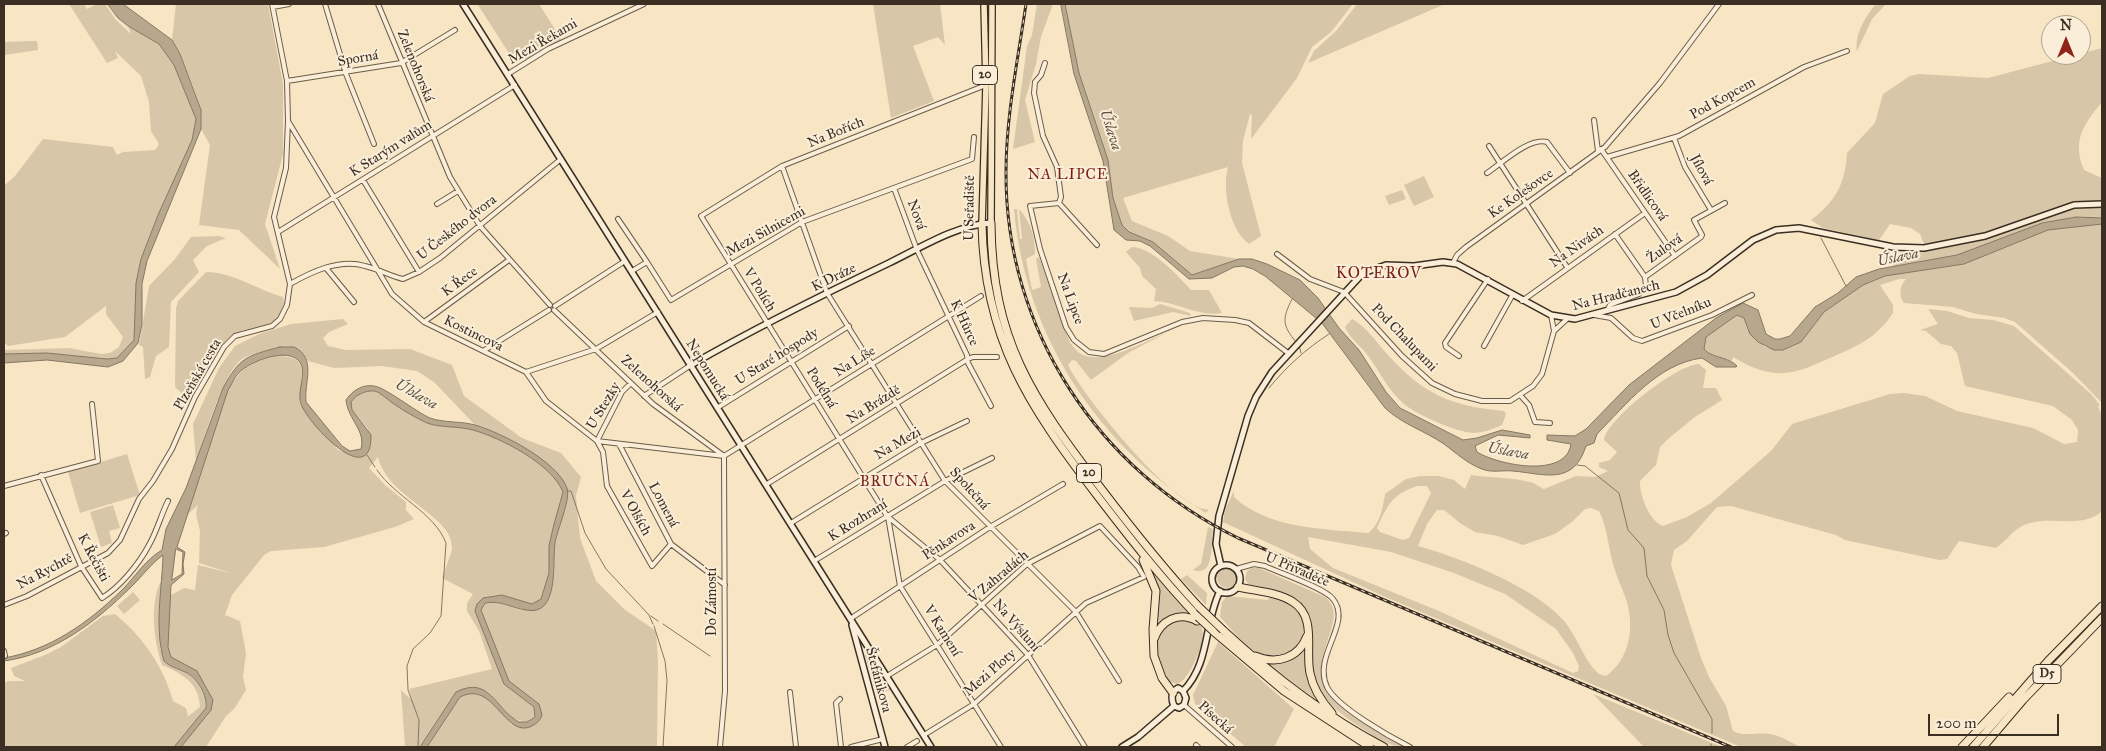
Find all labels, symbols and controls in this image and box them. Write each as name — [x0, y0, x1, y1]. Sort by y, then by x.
street label: Mezi Řekami — [505, 15, 581, 69]
north arrow — [2041, 15, 2091, 65]
text: N — [2060, 17, 2072, 34]
street label: Zelenohorská — [393, 27, 437, 105]
street label: Sporná — [336, 47, 380, 71]
road number: 20 — [972, 66, 998, 84]
street label: Pod Kopcem — [1687, 74, 1759, 124]
water label: Úslava — [1095, 107, 1125, 153]
street label: Na Bořích — [805, 114, 867, 152]
street label: K Starým valům — [347, 117, 435, 181]
street label: Jílová — [1686, 152, 1716, 188]
street label: Ke Kolešovce — [1485, 165, 1557, 223]
district label: NA LIPCE — [1026, 166, 1110, 184]
street label: Břidlicová — [1623, 167, 1671, 225]
street label: U Seřadiště — [961, 175, 979, 241]
street label: U Českého dvora — [414, 192, 500, 264]
street label: Nová — [903, 197, 929, 233]
street label: Mezi Silnicemi — [724, 203, 808, 261]
street label: Na Nivách — [1547, 222, 1607, 272]
street label: Žulová — [1644, 231, 1686, 267]
water label: Úslava — [1876, 245, 1920, 271]
street label: K Dráze — [809, 260, 859, 296]
street label: K Řece — [439, 263, 481, 301]
district label: KOTEROV — [1335, 264, 1423, 284]
street label: V Polích — [739, 265, 779, 315]
street label: Na Lipce — [1053, 271, 1087, 327]
street label: Na Hradčanech — [1570, 277, 1662, 315]
street label: U Včelníku — [1648, 294, 1714, 334]
street label: K Hůrce — [946, 297, 982, 349]
street label: Pod Chalupami — [1367, 301, 1441, 375]
street label: Kostincova — [441, 312, 505, 356]
street label: U Staré hospody — [732, 325, 822, 389]
street label: Plzeňská cesta — [171, 336, 225, 414]
street label: Nepomucká — [682, 336, 732, 404]
street label: Na Líše — [831, 343, 879, 381]
street label: Zelenohorská — [617, 352, 685, 416]
street label: Podélná — [802, 364, 840, 412]
water label: Úhlava — [391, 376, 441, 414]
street label: U Stezky — [583, 379, 625, 433]
street label: Na Brázdě — [844, 382, 904, 428]
street label: Na Mezi — [872, 424, 924, 464]
water label: Úslava — [1486, 439, 1530, 465]
road number: 20 — [1076, 463, 1102, 482]
street label: Společná — [946, 464, 992, 514]
district label: BRUČNÁ — [859, 473, 931, 491]
street label: Lomená — [644, 480, 682, 530]
street label: V Olších — [616, 487, 654, 539]
street label: K Rozhraní — [825, 496, 891, 546]
street label: Pěnkavova — [919, 518, 979, 564]
street label: K Řečišti — [73, 531, 113, 585]
street label: V Zahradách — [966, 547, 1032, 607]
street label: U Přivaděče — [1262, 549, 1332, 591]
street label: Na Rychtě — [14, 550, 76, 594]
street label: Do Zámostí — [705, 568, 721, 636]
street label: Na Výsluní — [989, 596, 1043, 656]
street label: V Kamení — [920, 602, 964, 660]
street label: Štefánikova — [861, 646, 895, 714]
street label: Mezi Ploty — [960, 646, 1020, 700]
road number: D5 — [2033, 664, 2061, 684]
street label: Písecká — [1194, 698, 1236, 738]
scale bar — [1931, 704, 2062, 736]
text: 200 m — [1936, 714, 1977, 732]

